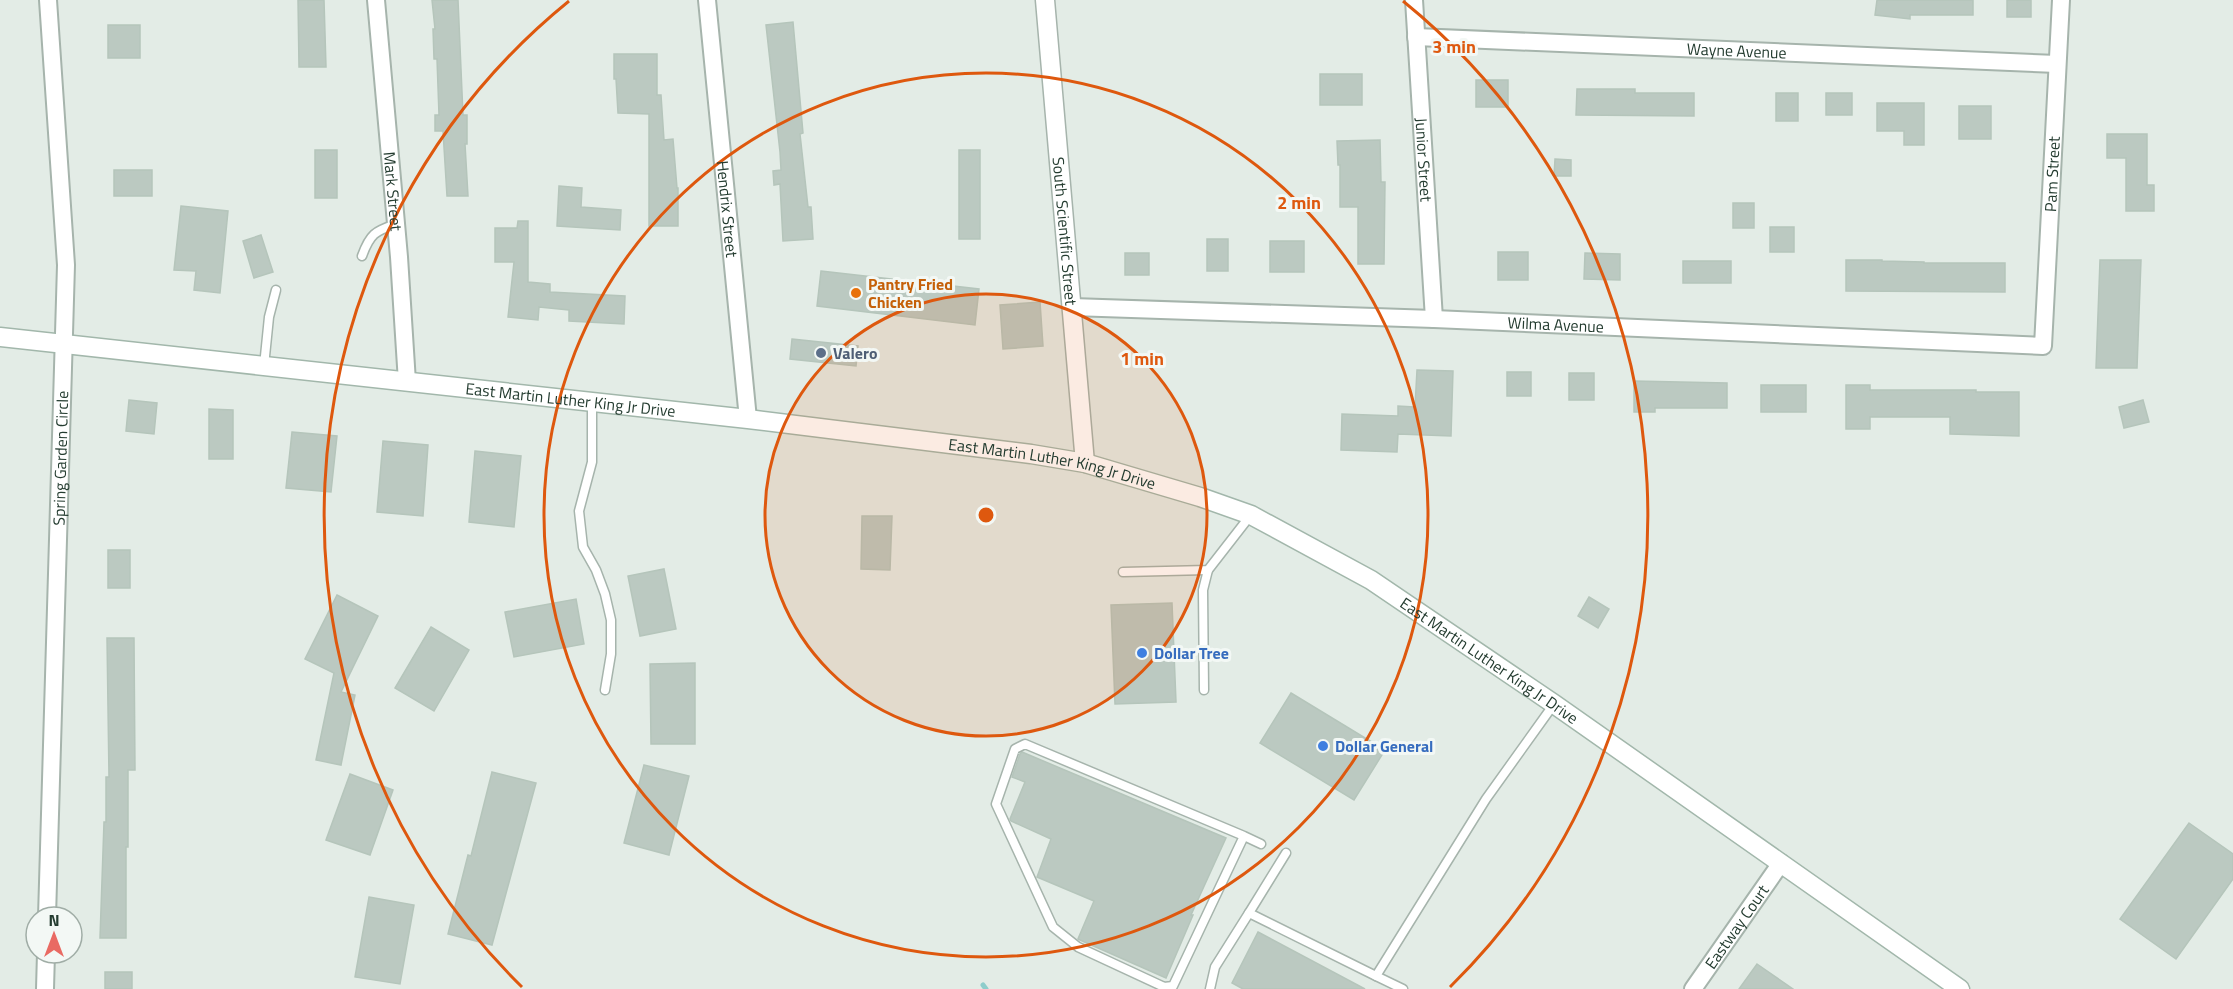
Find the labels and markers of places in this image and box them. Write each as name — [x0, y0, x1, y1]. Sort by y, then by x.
place label: Pantry Fried Chicken — [868, 272, 953, 314]
marker: Pantry Fried Chicken — [849, 286, 863, 300]
place label: Valero — [833, 341, 877, 365]
marker: Valero — [814, 346, 828, 360]
centre of rings — [976, 505, 996, 525]
place label: Dollar Tree — [1154, 641, 1229, 665]
marker: Dollar Tree — [1135, 646, 1149, 660]
place label: Dollar General — [1335, 734, 1433, 758]
marker: Dollar General — [1316, 739, 1330, 753]

